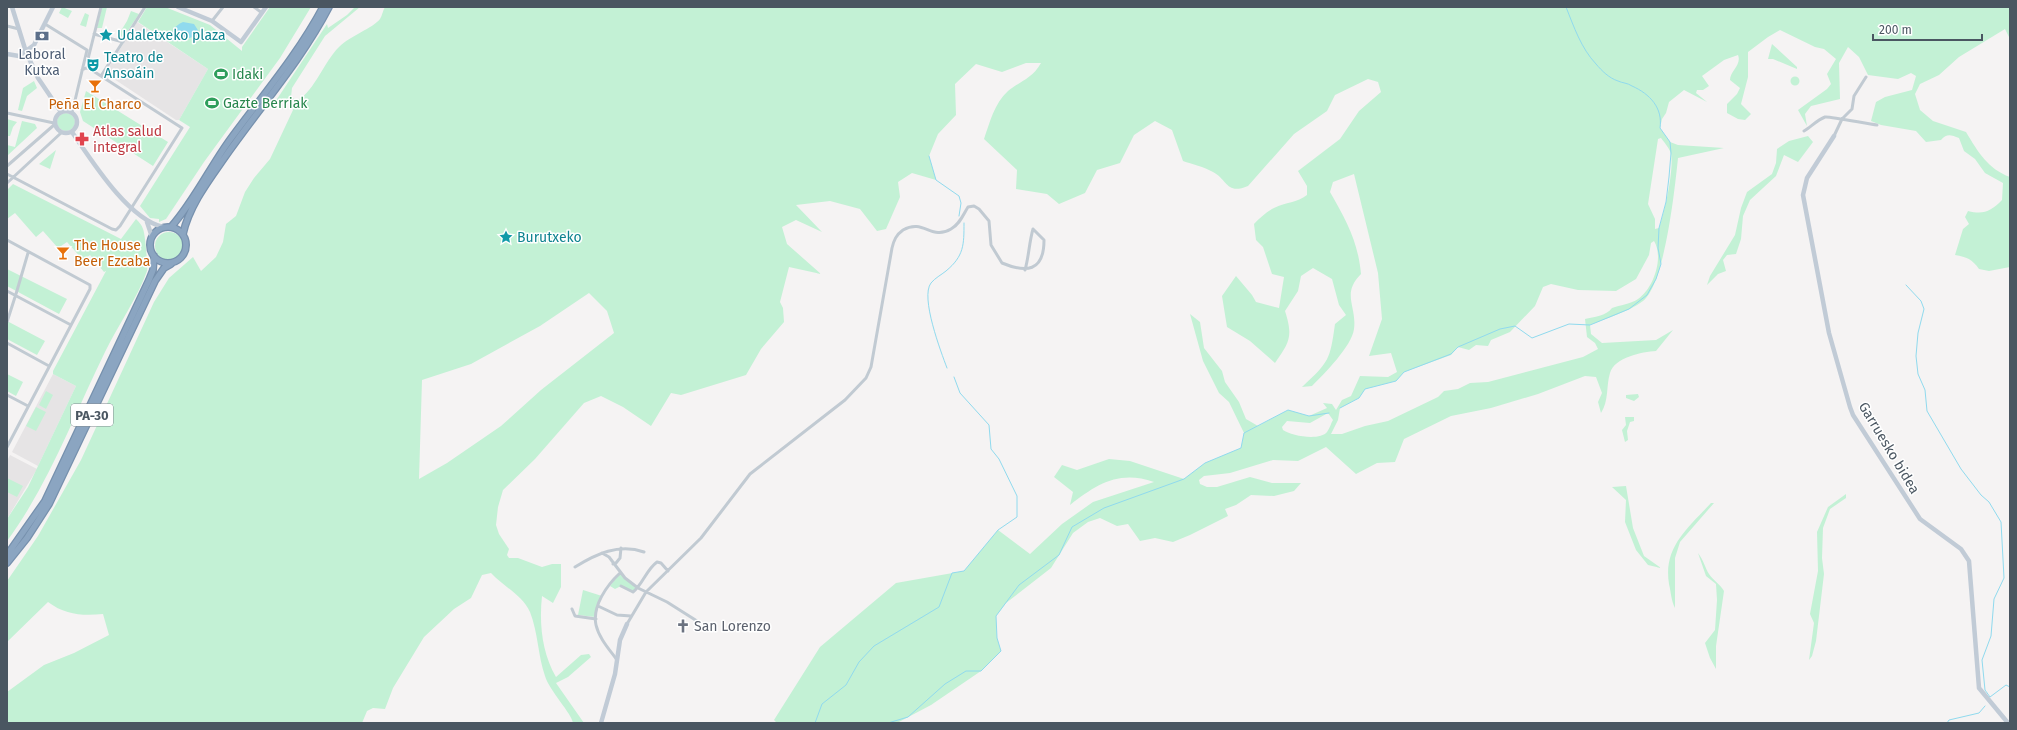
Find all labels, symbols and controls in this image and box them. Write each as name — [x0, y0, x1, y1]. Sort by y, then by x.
scale bar — [1873, 16, 1982, 42]
text: 200 m — [1879, 23, 1912, 37]
place icon: Udaletxeko plaza — [98, 27, 114, 43]
place label: Udaletxeko plaza — [117, 27, 226, 44]
bank icon: Laboral Kutxa — [34, 28, 50, 44]
place label: Laboral Kutxa — [18, 46, 66, 79]
place label: Teatro de Ansoáin — [104, 49, 164, 82]
theatre icon: Teatro de Ansoáin — [85, 57, 101, 73]
sports icon: Idaki — [213, 66, 229, 82]
place label: Idaki — [232, 66, 263, 83]
bar icon: Peña El Charco — [87, 78, 103, 94]
sports icon: Gazte Berriak — [204, 95, 220, 111]
place label: Gazte Berriak — [223, 95, 308, 112]
place label: Peña El Charco — [48, 96, 142, 113]
place label: Atlas salud integral — [93, 123, 162, 156]
pharmacy icon: Atlas salud integral — [74, 131, 90, 147]
place icon: Burutxeko — [498, 229, 514, 245]
place label: Burutxeko — [517, 229, 582, 246]
place label: The House Beer Ezcaba — [74, 237, 150, 270]
bar icon: The House Beer Ezcaba — [55, 245, 71, 261]
street label: Garruesko bidea — [1855, 399, 1923, 497]
road number: PA-30 — [71, 404, 113, 426]
church icon: San Lorenzo — [675, 618, 691, 634]
place label: San Lorenzo — [694, 618, 771, 635]

